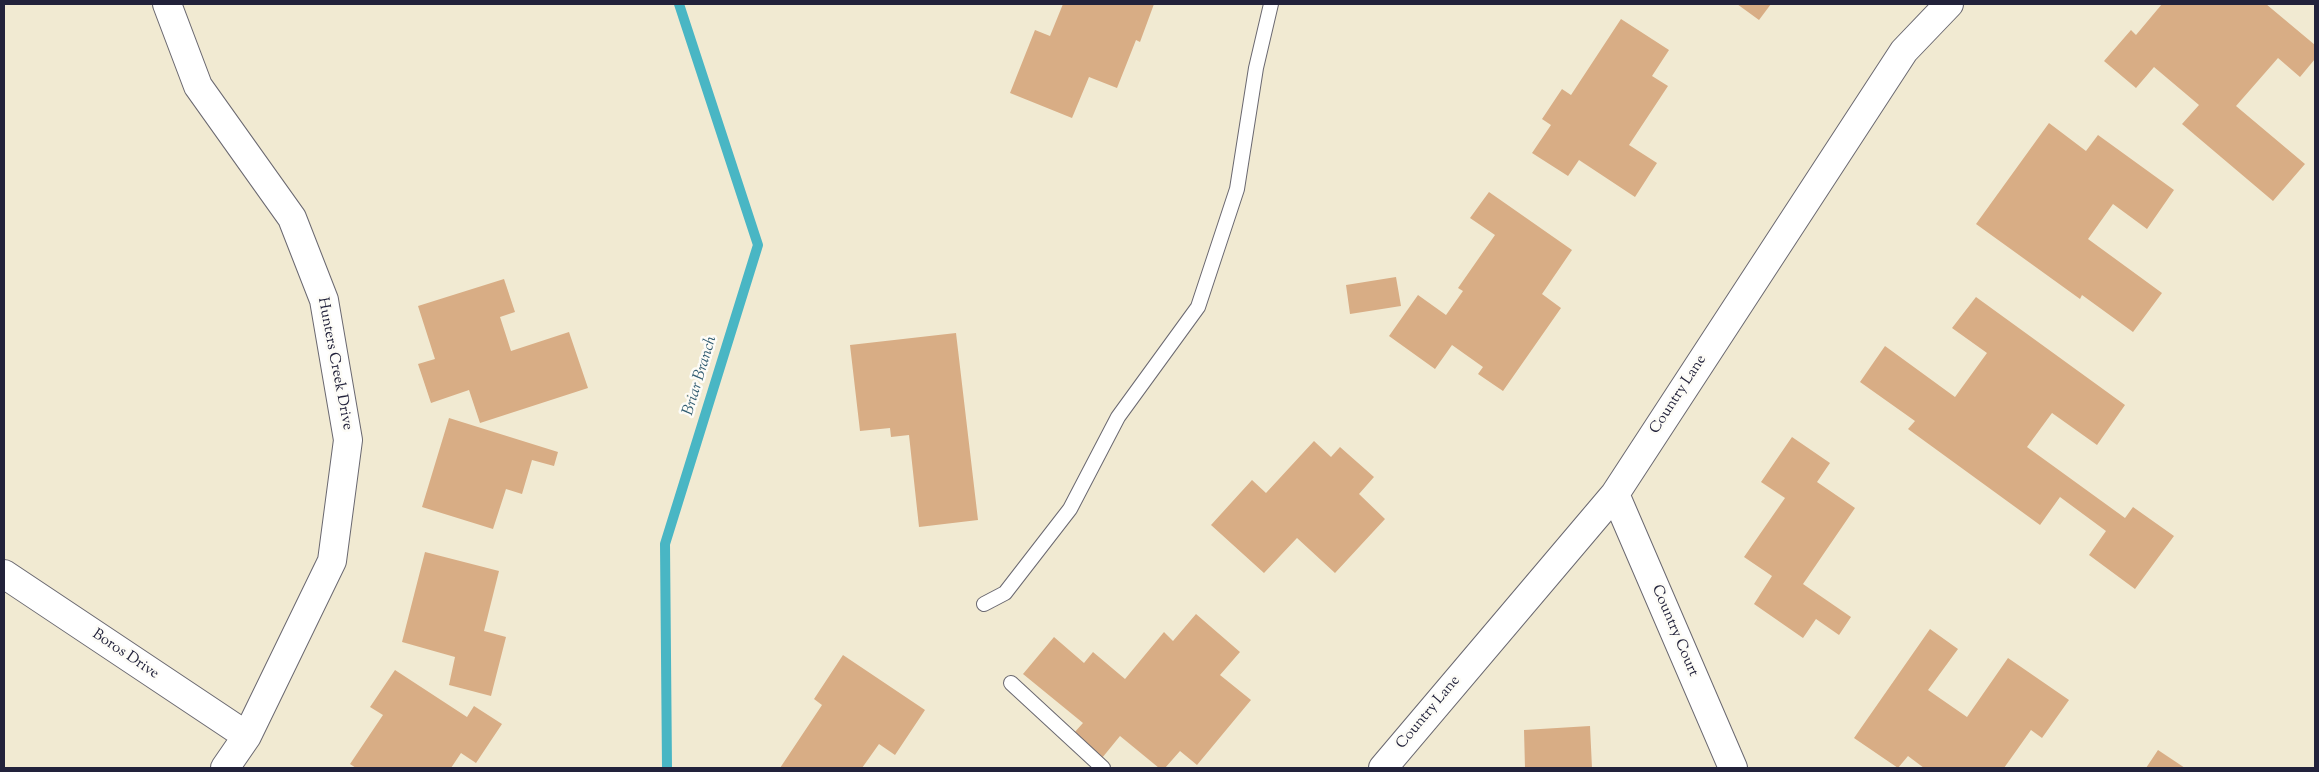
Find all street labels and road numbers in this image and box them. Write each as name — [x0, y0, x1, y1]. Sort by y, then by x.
street label: Hunters Creek Drive — [312, 296, 356, 432]
street label: Country Lane — [1647, 352, 1711, 438]
street label: Country Court — [1647, 582, 1701, 680]
street label: Boros Drive — [88, 626, 162, 684]
street label: Country Lane — [1393, 673, 1465, 753]

